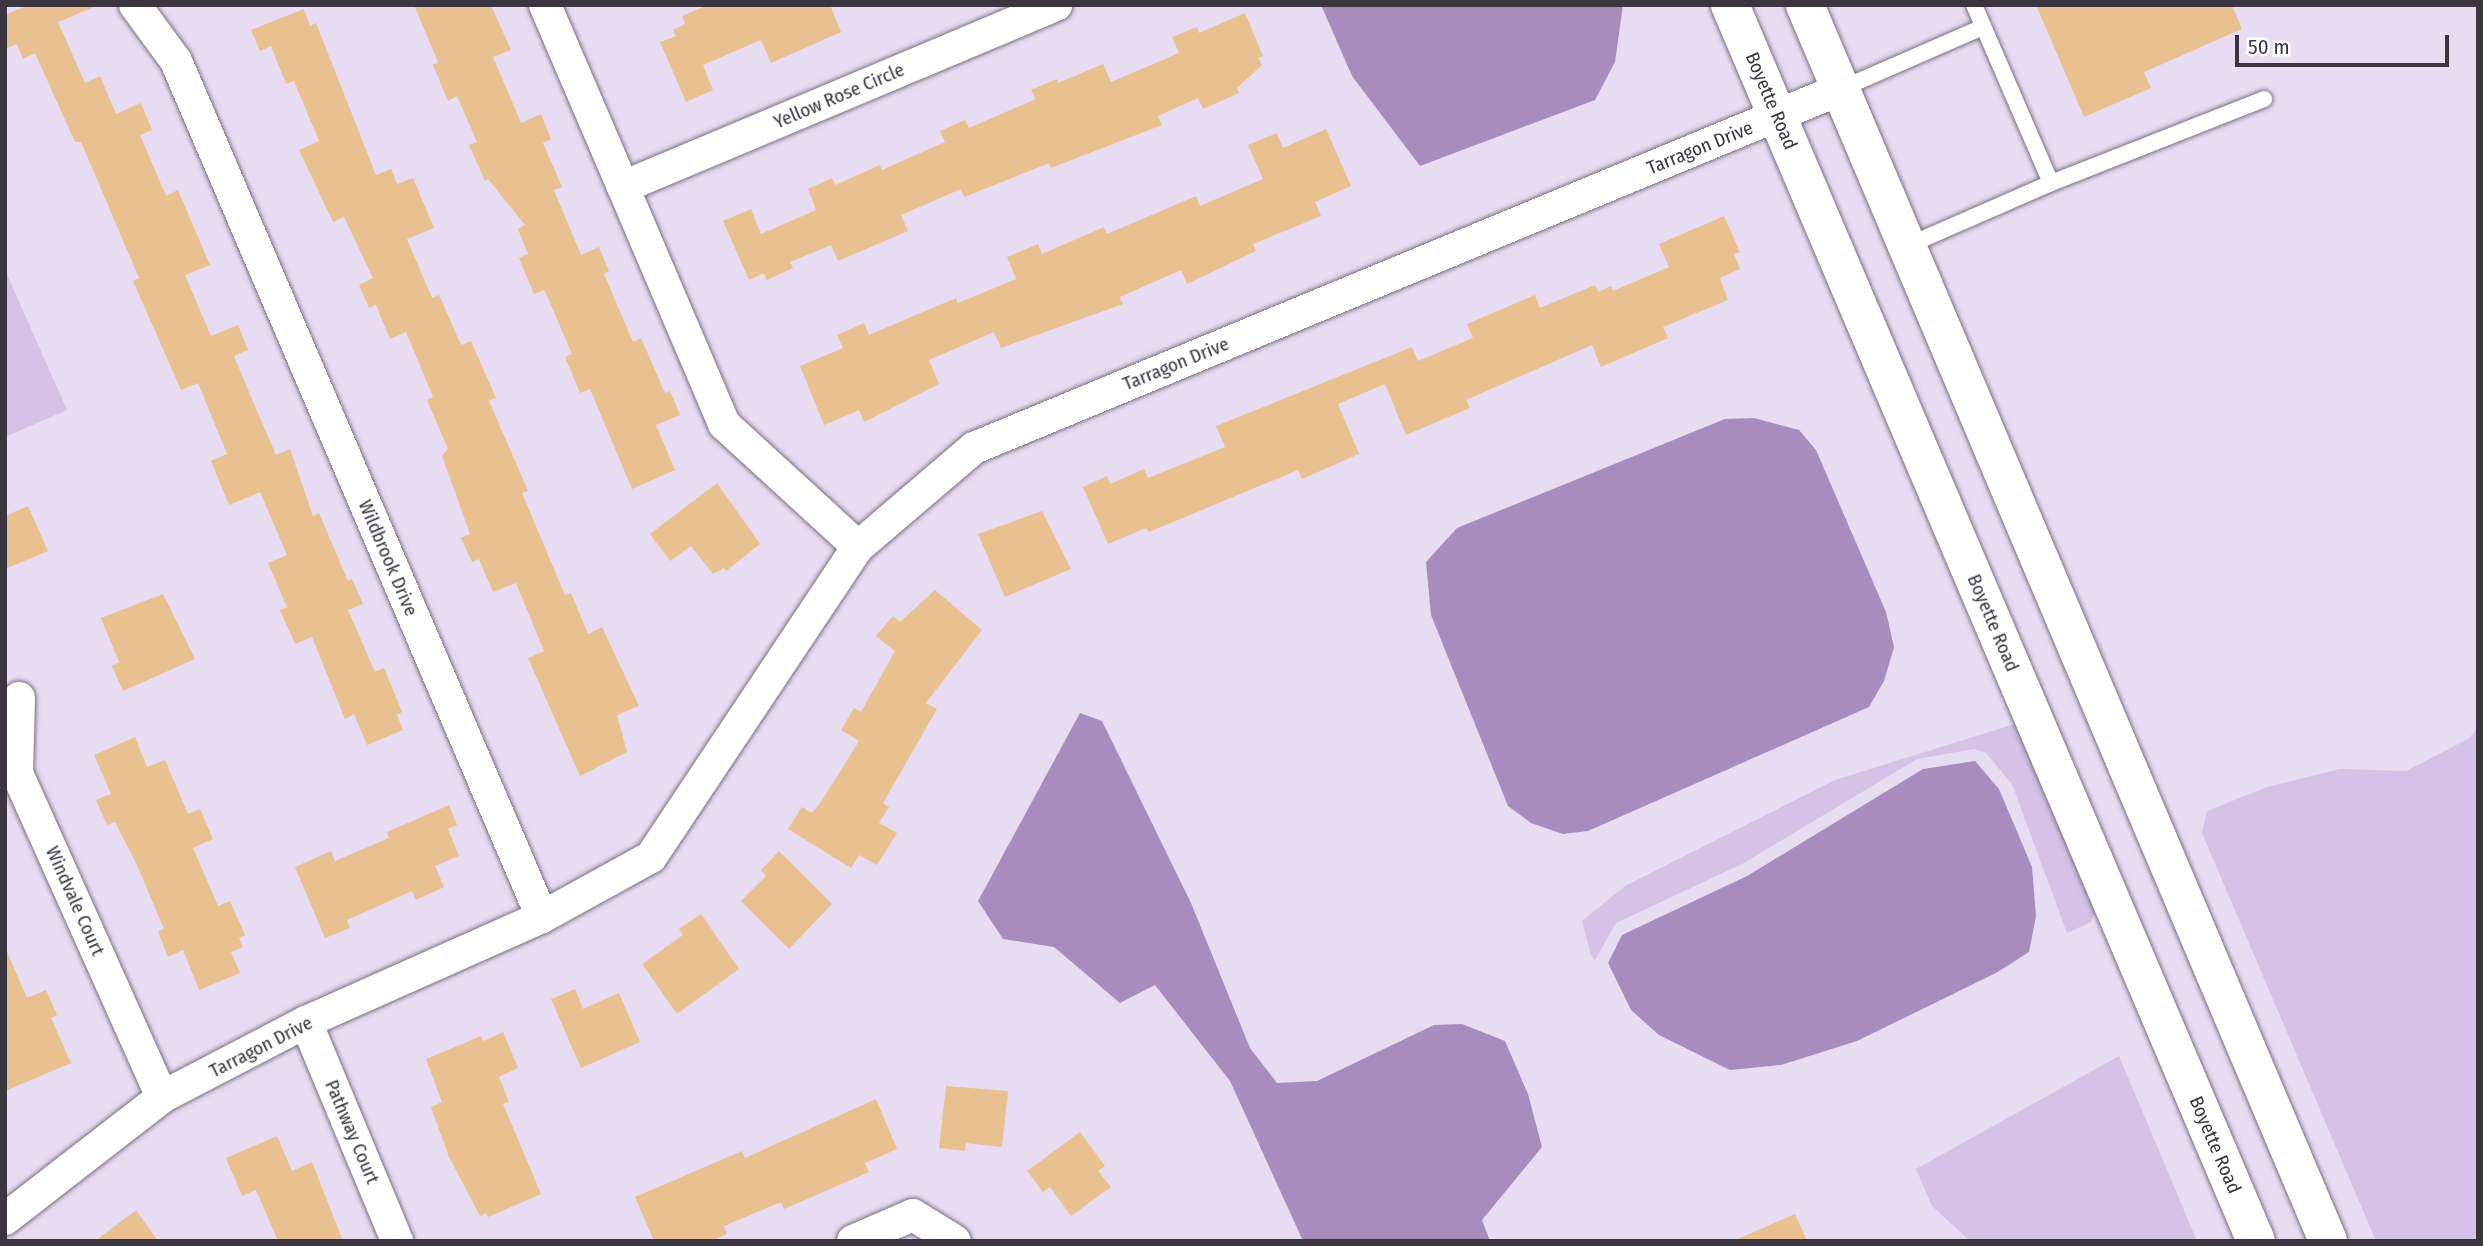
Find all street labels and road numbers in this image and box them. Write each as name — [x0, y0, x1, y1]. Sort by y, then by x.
street label: Boyette Road — [1740, 49, 1802, 153]
street label: Yellow Rose Circle — [770, 58, 908, 134]
street label: Tarragon Drive — [1644, 116, 1756, 180]
street label: Tarragon Drive — [1120, 332, 1232, 396]
street label: Wildbrook Drive — [353, 497, 423, 619]
street label: Boyette Road — [1962, 571, 2024, 675]
street label: Windvale Court — [41, 843, 109, 959]
street label: Tarragon Drive — [206, 1011, 316, 1083]
street label: Pathway Court — [320, 1077, 384, 1187]
street label: Boyette Road — [2184, 1093, 2246, 1197]

